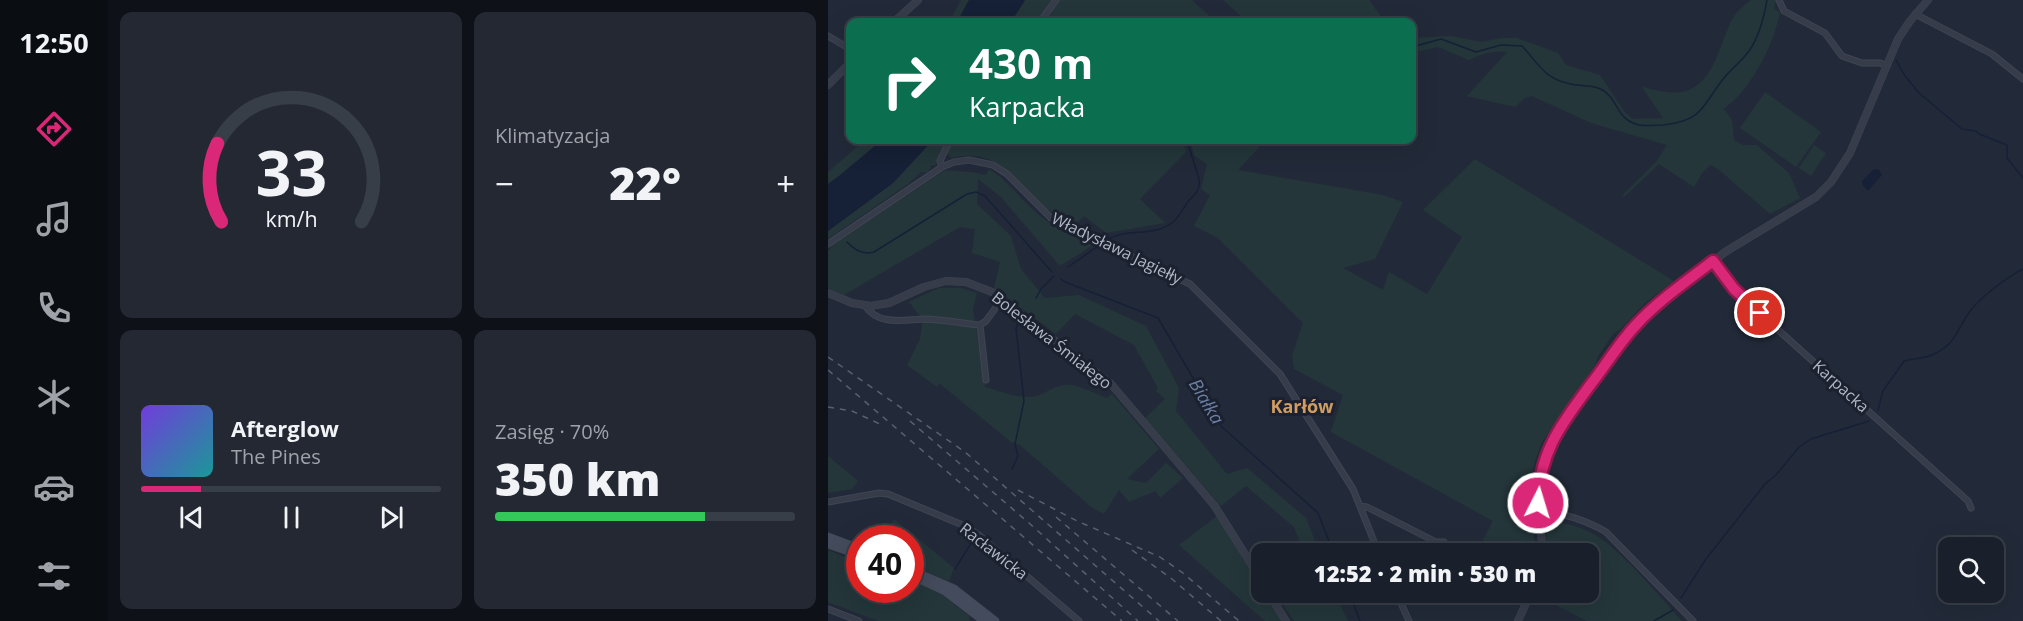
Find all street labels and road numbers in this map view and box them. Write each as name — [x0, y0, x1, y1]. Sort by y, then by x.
street label: Władysława Jagiełły — [1048, 207, 1187, 290]
street label: Bolesława Śmiałego — [987, 286, 1117, 394]
street label: Karpacka — [1808, 355, 1874, 417]
street label: Racławicka — [955, 517, 1033, 585]

